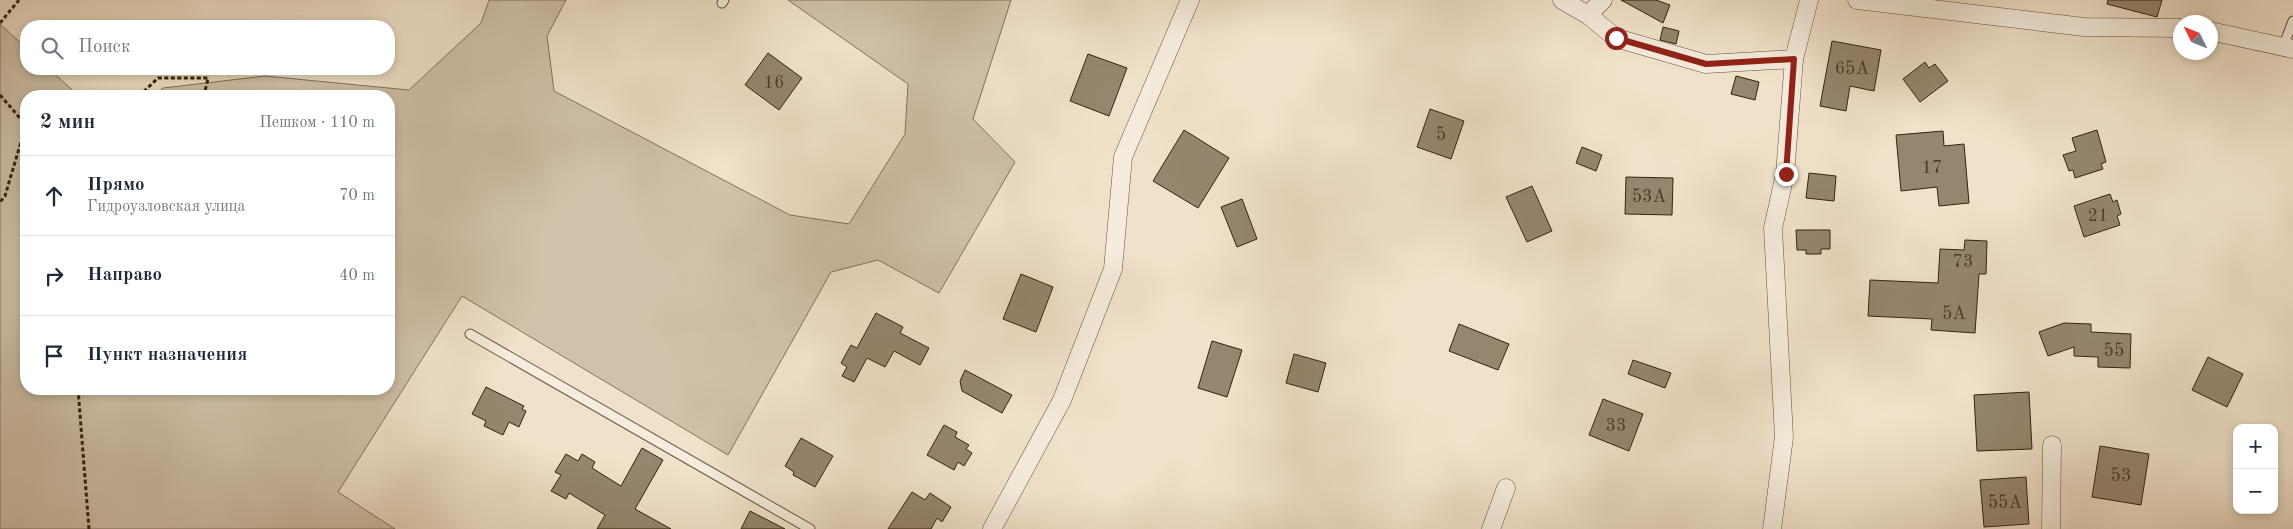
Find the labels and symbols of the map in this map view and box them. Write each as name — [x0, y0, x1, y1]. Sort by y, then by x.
north arrow — [2173, 15, 2218, 60]
route start — [1605, 27, 1628, 50]
house number: 65А — [1835, 60, 1870, 78]
house number: 16 — [764, 74, 784, 92]
house number: 5 — [1436, 126, 1446, 144]
house number: 17 — [1922, 159, 1942, 177]
route end — [1775, 163, 1798, 186]
house number: 53А — [1632, 188, 1667, 206]
house number: 21 — [2088, 207, 2108, 225]
house number: 73 — [1953, 253, 1973, 271]
house number: 5А — [1942, 305, 1966, 323]
house number: 55 — [2104, 342, 2124, 360]
house number: 33 — [1606, 417, 1626, 435]
house number: 53 — [2111, 467, 2131, 485]
house number: 55А — [1988, 494, 2023, 512]

